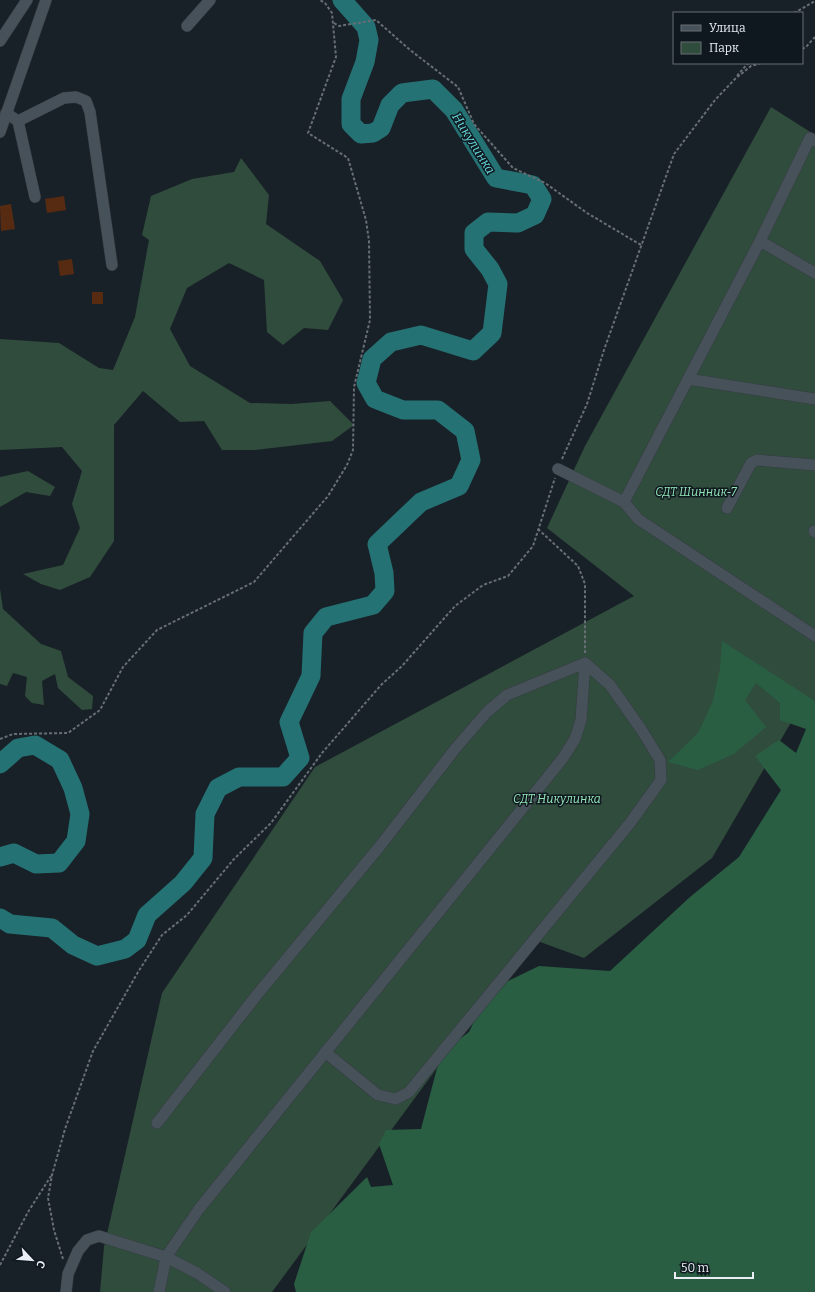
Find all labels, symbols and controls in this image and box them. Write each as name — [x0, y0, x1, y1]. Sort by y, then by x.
legend — [673, 12, 803, 64]
text: Улица — [709, 21, 746, 35]
text: Парк — [709, 41, 739, 55]
water label: Никулинка — [449, 110, 498, 177]
park label: СДТ Шинник-7 — [655, 485, 738, 499]
park label: СДТ Никулинка — [513, 792, 601, 806]
north arrow — [12, 1240, 52, 1280]
scale bar — [675, 1254, 753, 1280]
text: С — [33, 1258, 48, 1270]
text: 50 m — [681, 1261, 710, 1275]

